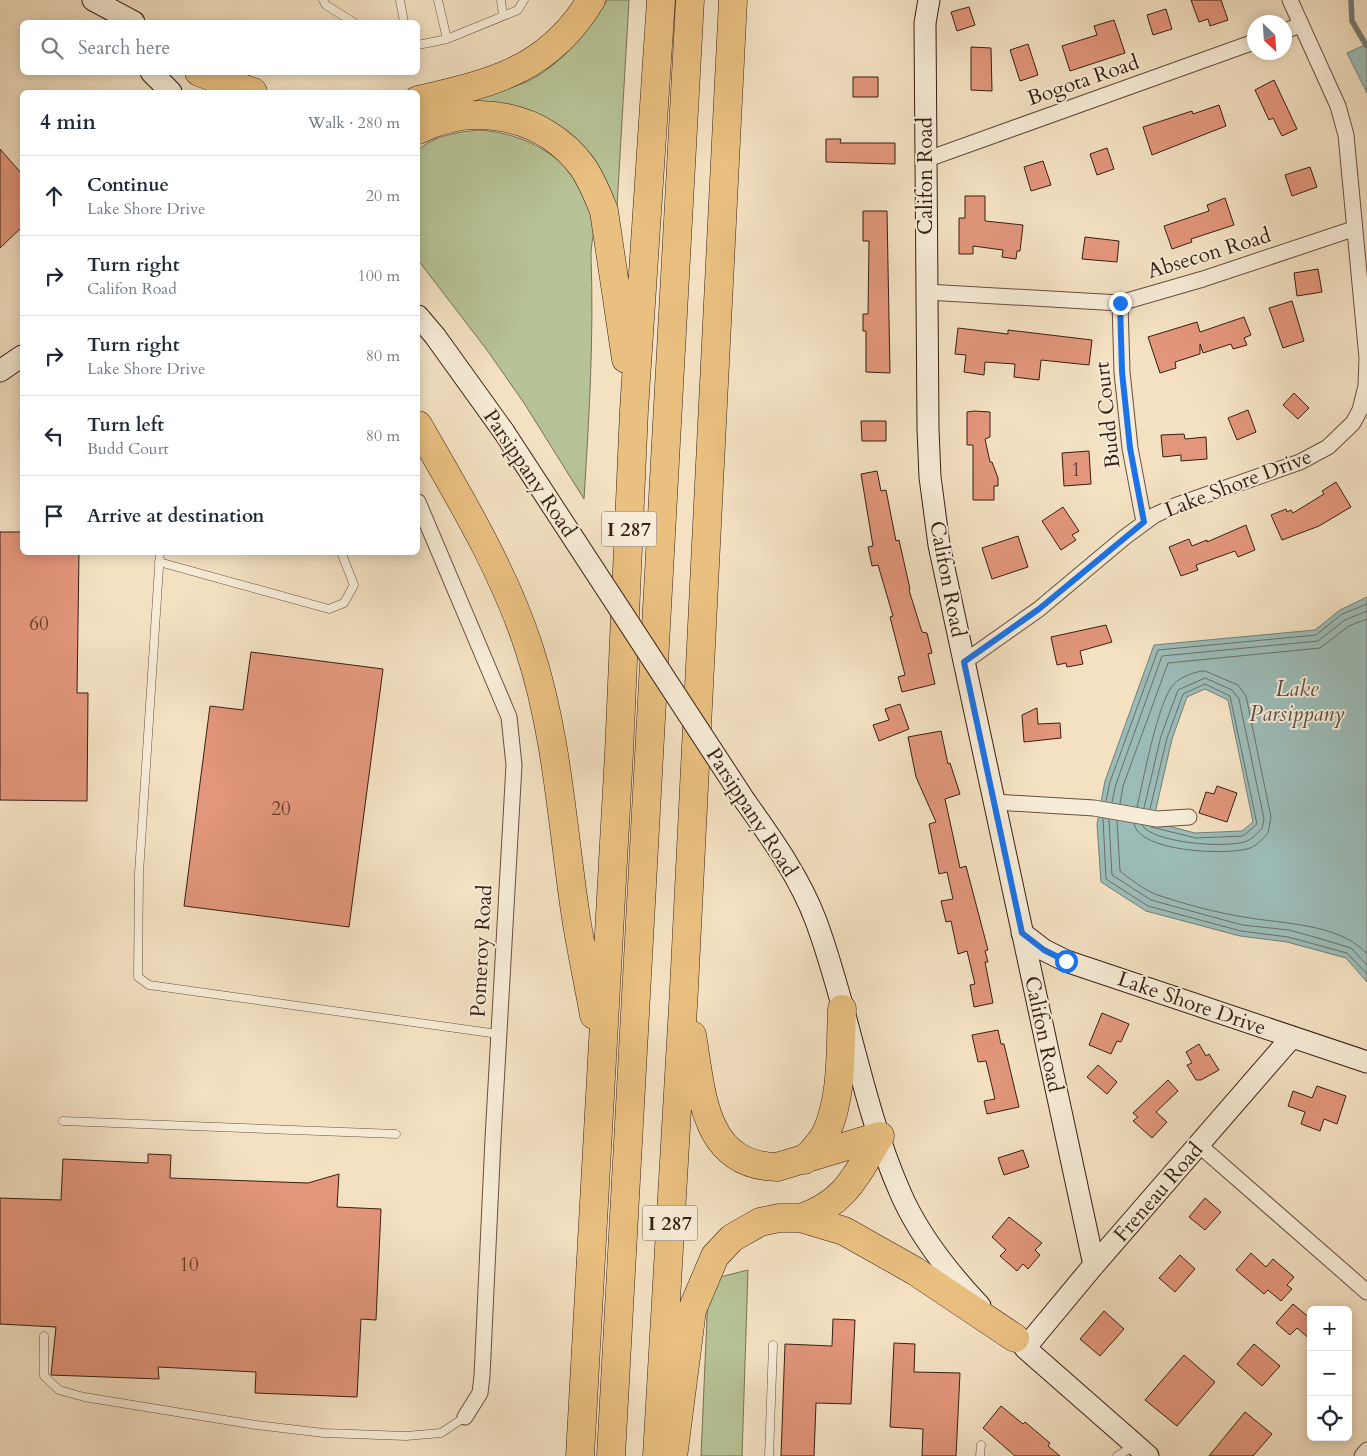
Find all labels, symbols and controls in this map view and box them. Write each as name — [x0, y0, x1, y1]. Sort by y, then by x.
north arrow — [1247, 15, 1292, 60]
search box — [20, 20, 420, 75]
icon: search — [38, 34, 66, 62]
text: Search here — [78, 35, 170, 61]
street label: Bogota Road — [1023, 48, 1143, 113]
text: 4 min — [40, 108, 96, 137]
text: Walk · 280 m — [308, 112, 400, 134]
street label: Califon Road — [911, 117, 940, 235]
text: Continue — [87, 172, 169, 198]
icon: ahead — [40, 182, 68, 210]
text: 20 m — [366, 185, 400, 207]
text: Lake Shore Drive — [87, 198, 205, 220]
street label: Absecon Road — [1144, 221, 1274, 286]
text: Turn right — [87, 252, 179, 278]
icon: right — [40, 262, 68, 290]
text: 100 m — [358, 265, 400, 287]
text: Califon Road — [87, 278, 177, 300]
route end — [1109, 292, 1132, 315]
text: Turn right — [87, 332, 179, 358]
icon: right — [40, 342, 68, 370]
text: 80 m — [366, 345, 400, 367]
text: Lake Shore Drive — [87, 358, 205, 380]
street label: Budd Court — [1087, 360, 1128, 470]
street label: Parsippany Road — [476, 404, 583, 543]
text: Turn left — [87, 412, 164, 438]
icon: left — [40, 422, 68, 450]
text: 80 m — [366, 425, 400, 447]
text: Budd Court — [87, 438, 169, 460]
street label: Lake Shore Drive — [1161, 442, 1316, 525]
house number: 1 — [1071, 457, 1081, 483]
icon: arrive — [40, 502, 68, 530]
text: Arrive at destination — [87, 503, 264, 529]
road number: I 287 — [602, 512, 656, 546]
street label: Califon Road — [922, 518, 973, 640]
house number: 60 — [29, 611, 49, 637]
water label: Lake Parsippany — [1249, 674, 1345, 729]
street label: Parsippany Road — [699, 742, 804, 882]
house number: 20 — [271, 796, 291, 822]
street label: Pomeroy Road — [464, 884, 499, 1018]
route start — [1055, 950, 1078, 973]
street label: Lake Shore Drive — [1114, 964, 1270, 1042]
street label: Califon Road — [1017, 973, 1070, 1095]
street label: Freneau Road — [1107, 1136, 1210, 1248]
road number: I 287 — [642, 1206, 698, 1240]
house number: 10 — [179, 1252, 199, 1278]
map controls — [1307, 1306, 1352, 1441]
button: + — [1307, 1306, 1352, 1351]
button: − — [1307, 1351, 1352, 1396]
button: locate — [1307, 1396, 1352, 1441]

